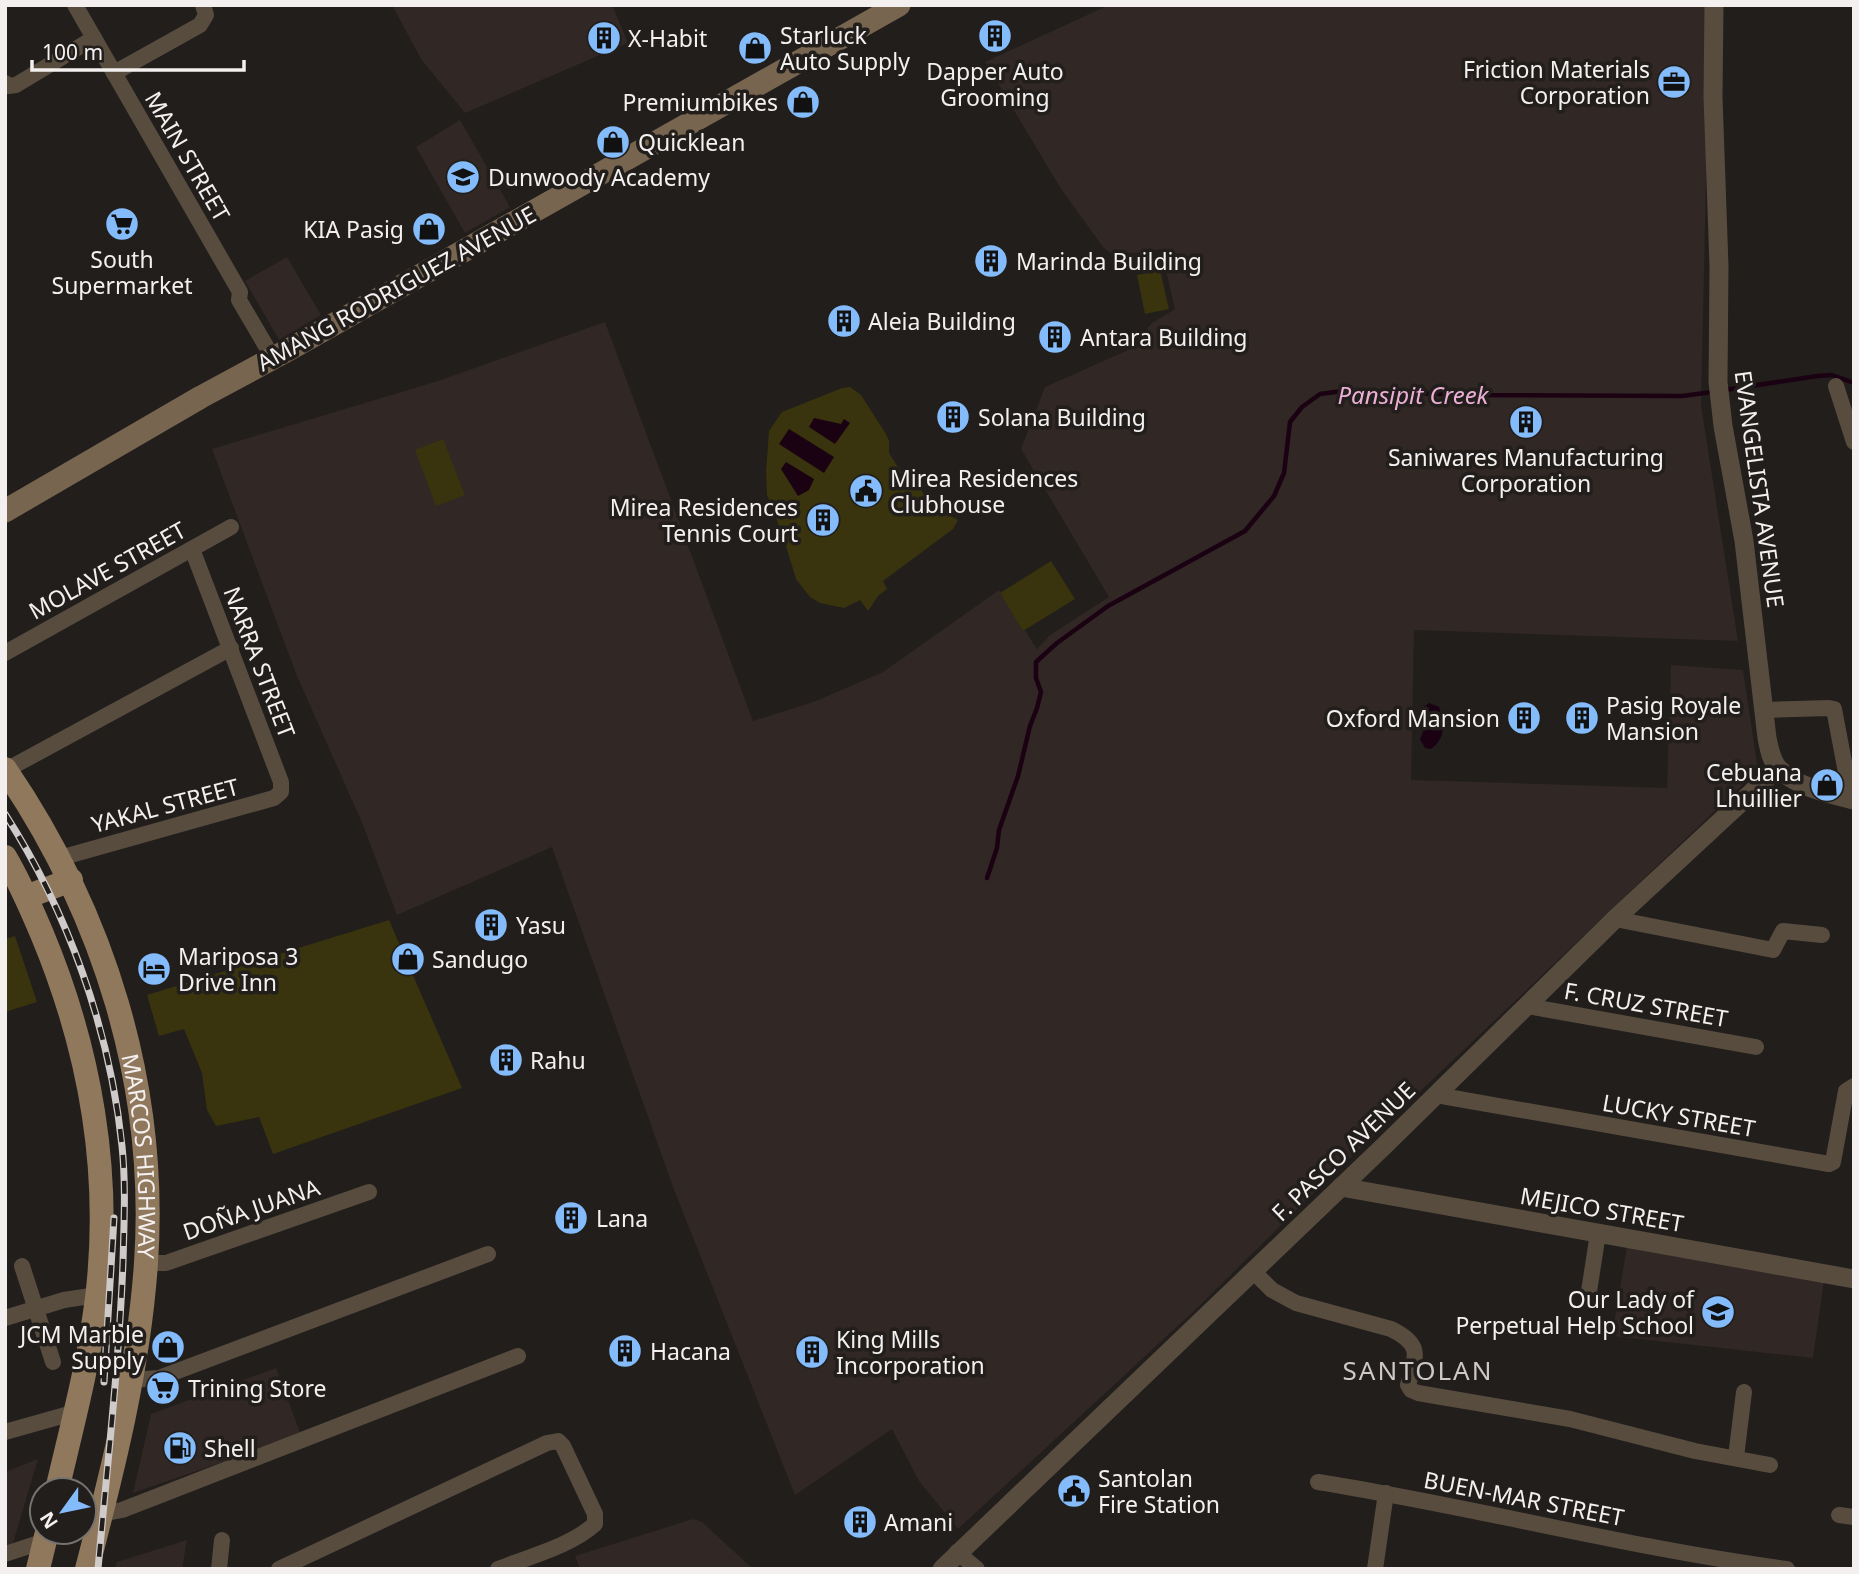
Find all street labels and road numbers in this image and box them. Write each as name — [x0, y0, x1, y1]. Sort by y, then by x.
street label: MAIN STREET — [138, 85, 238, 227]
street label: AMANG RODRIGUEZ AVENUE — [251, 198, 541, 378]
street label: EVANGELISTA AVENUE — [1728, 368, 1792, 610]
street label: MOLAVE STREET — [23, 513, 192, 626]
street label: NARRA STREET — [216, 582, 304, 742]
street label: YAKAL STREET — [88, 770, 242, 840]
street label: F. CRUZ STREET — [1562, 974, 1731, 1034]
street label: MARCOS HIGHWAY — [114, 1051, 164, 1260]
street label: F. PASCO AVENUE — [1264, 1074, 1422, 1228]
street label: LUCKY STREET — [1600, 1086, 1758, 1144]
street label: DOÑA JUANA — [178, 1171, 324, 1247]
street label: MEJICO STREET — [1518, 1179, 1686, 1239]
street label: BUEN-MAR STREET — [1421, 1463, 1627, 1533]

